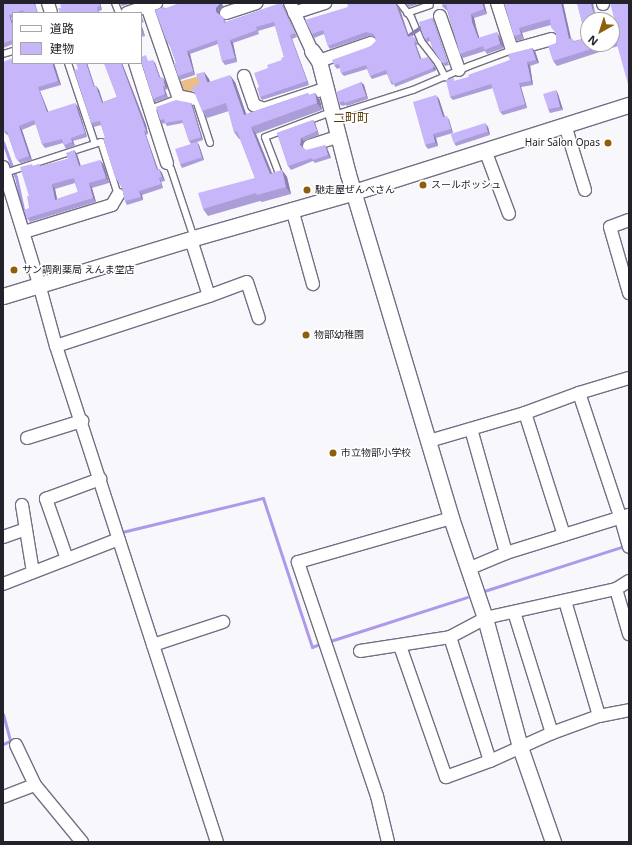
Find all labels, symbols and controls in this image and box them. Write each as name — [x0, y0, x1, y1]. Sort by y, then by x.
legend — [12, 12, 142, 64]
north arrow — [580, 12, 620, 52]
text: 道路 — [50, 20, 74, 37]
text: N — [585, 32, 601, 50]
text: 建物 — [50, 40, 74, 57]
district label: 二町町 — [333, 111, 369, 125]
place label: Hair Salon Opas — [525, 137, 600, 149]
marker: Hair Salon Opas — [603, 138, 613, 148]
place label: スールポッシュ — [431, 179, 501, 191]
marker: スールポッシュ — [418, 180, 428, 190]
place label: 馳走屋ぜんべさん — [315, 184, 395, 196]
marker: 馳走屋ぜんべさん — [302, 185, 312, 195]
place label: サン調剤薬局 えんま堂店 — [22, 264, 135, 276]
marker: サン調剤薬局 えんま堂店 — [9, 265, 19, 275]
place label: 物部幼稚園 — [314, 329, 364, 341]
marker: 物部幼稚園 — [301, 330, 311, 340]
place label: 市立物部小学校 — [341, 447, 411, 459]
marker: 市立物部小学校 — [328, 448, 338, 458]

